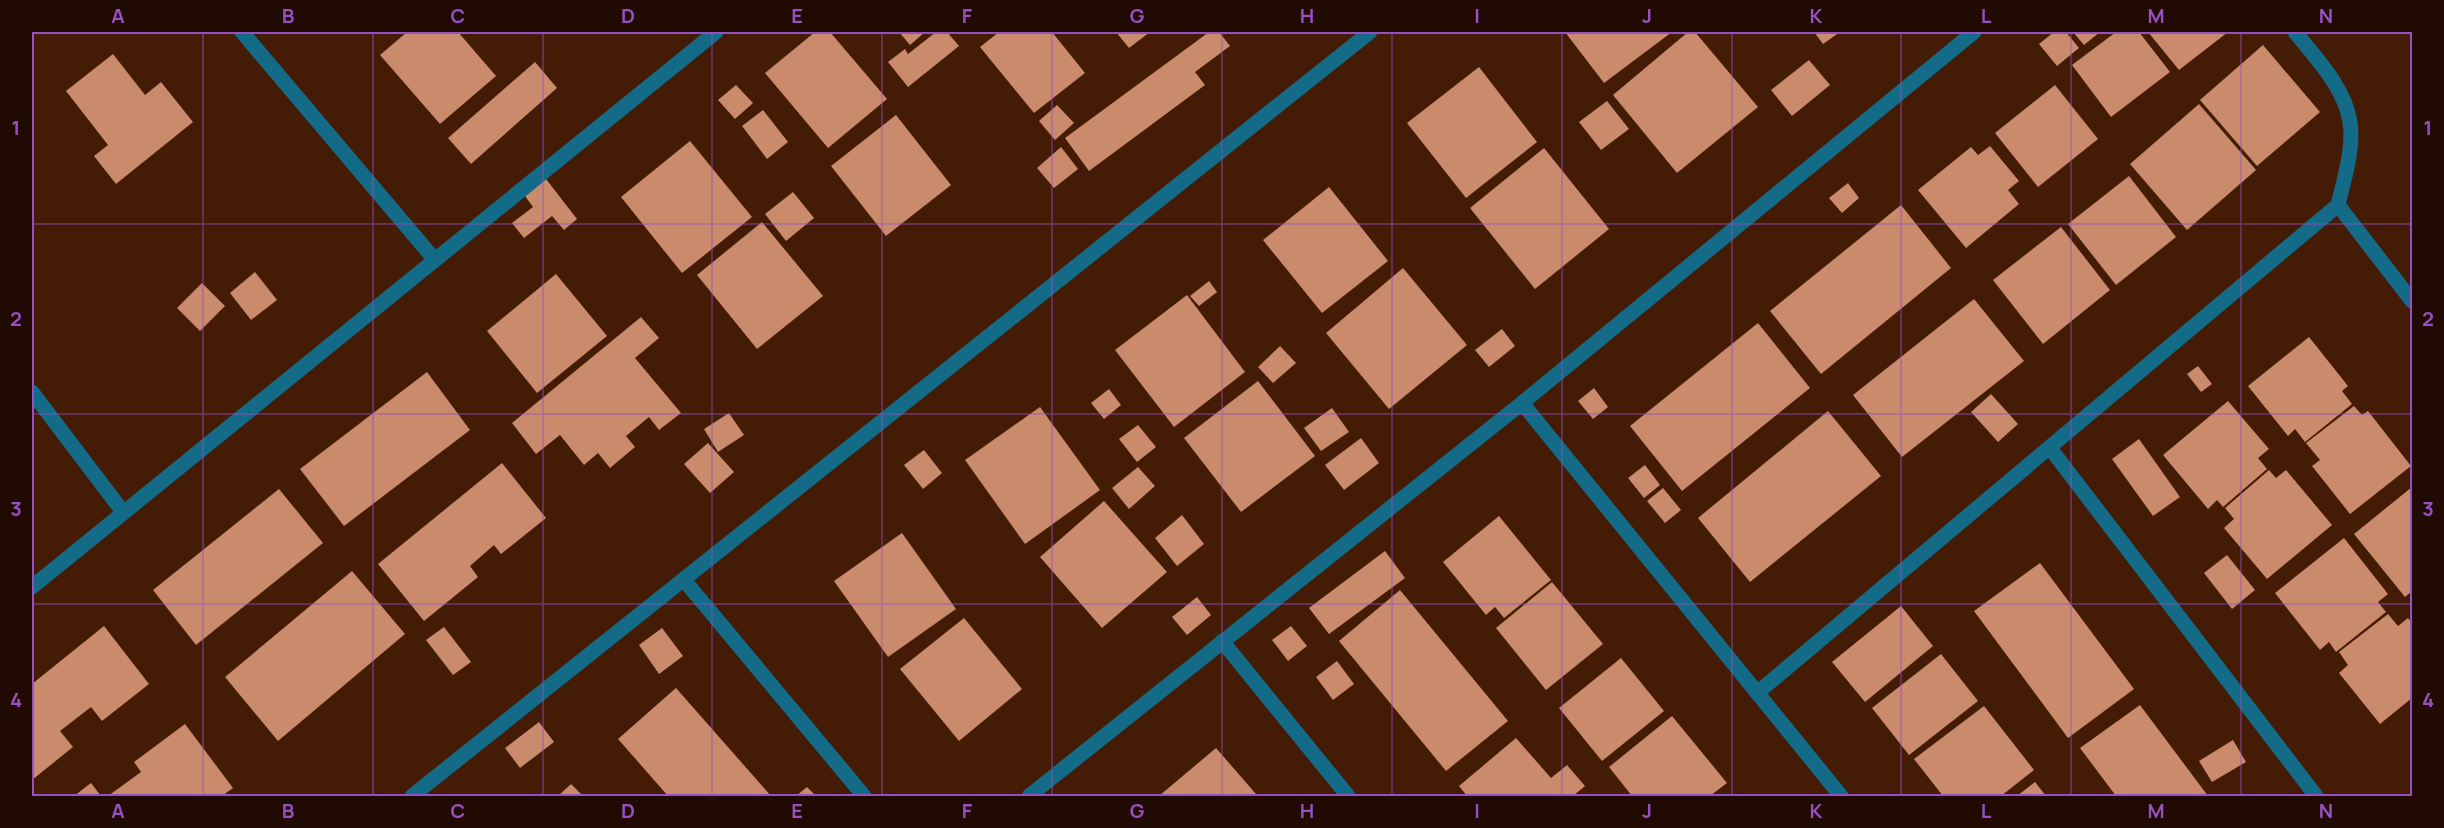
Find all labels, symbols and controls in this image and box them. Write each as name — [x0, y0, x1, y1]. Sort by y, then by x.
text: A — [111, 2, 125, 29]
text: B — [282, 2, 295, 29]
text: C — [451, 2, 465, 29]
text: D — [621, 2, 635, 29]
text: E — [791, 2, 803, 29]
text: F — [962, 2, 973, 29]
text: G — [1130, 2, 1145, 29]
text: H — [1300, 2, 1314, 29]
text: I — [1474, 2, 1480, 29]
text: J — [1642, 2, 1652, 29]
text: K — [1810, 2, 1823, 29]
text: L — [1981, 2, 1992, 29]
text: M — [2147, 2, 2165, 29]
text: N — [2319, 2, 2333, 29]
text: 1 — [12, 114, 20, 141]
text: 1 — [2424, 114, 2432, 141]
text: 2 — [10, 305, 22, 332]
text: 2 — [2422, 305, 2434, 332]
text: 3 — [10, 495, 22, 522]
text: 3 — [2422, 495, 2434, 522]
text: 4 — [10, 686, 22, 713]
text: 4 — [2422, 686, 2434, 713]
text: A — [111, 797, 125, 824]
text: B — [282, 797, 295, 824]
text: C — [451, 797, 465, 824]
text: D — [621, 797, 635, 824]
text: E — [791, 797, 803, 824]
text: F — [962, 797, 973, 824]
text: G — [1130, 797, 1145, 824]
text: H — [1300, 797, 1314, 824]
text: I — [1474, 797, 1480, 824]
text: J — [1642, 797, 1652, 824]
text: K — [1810, 797, 1823, 824]
text: L — [1981, 797, 1992, 824]
text: M — [2147, 797, 2165, 824]
text: N — [2319, 797, 2333, 824]

